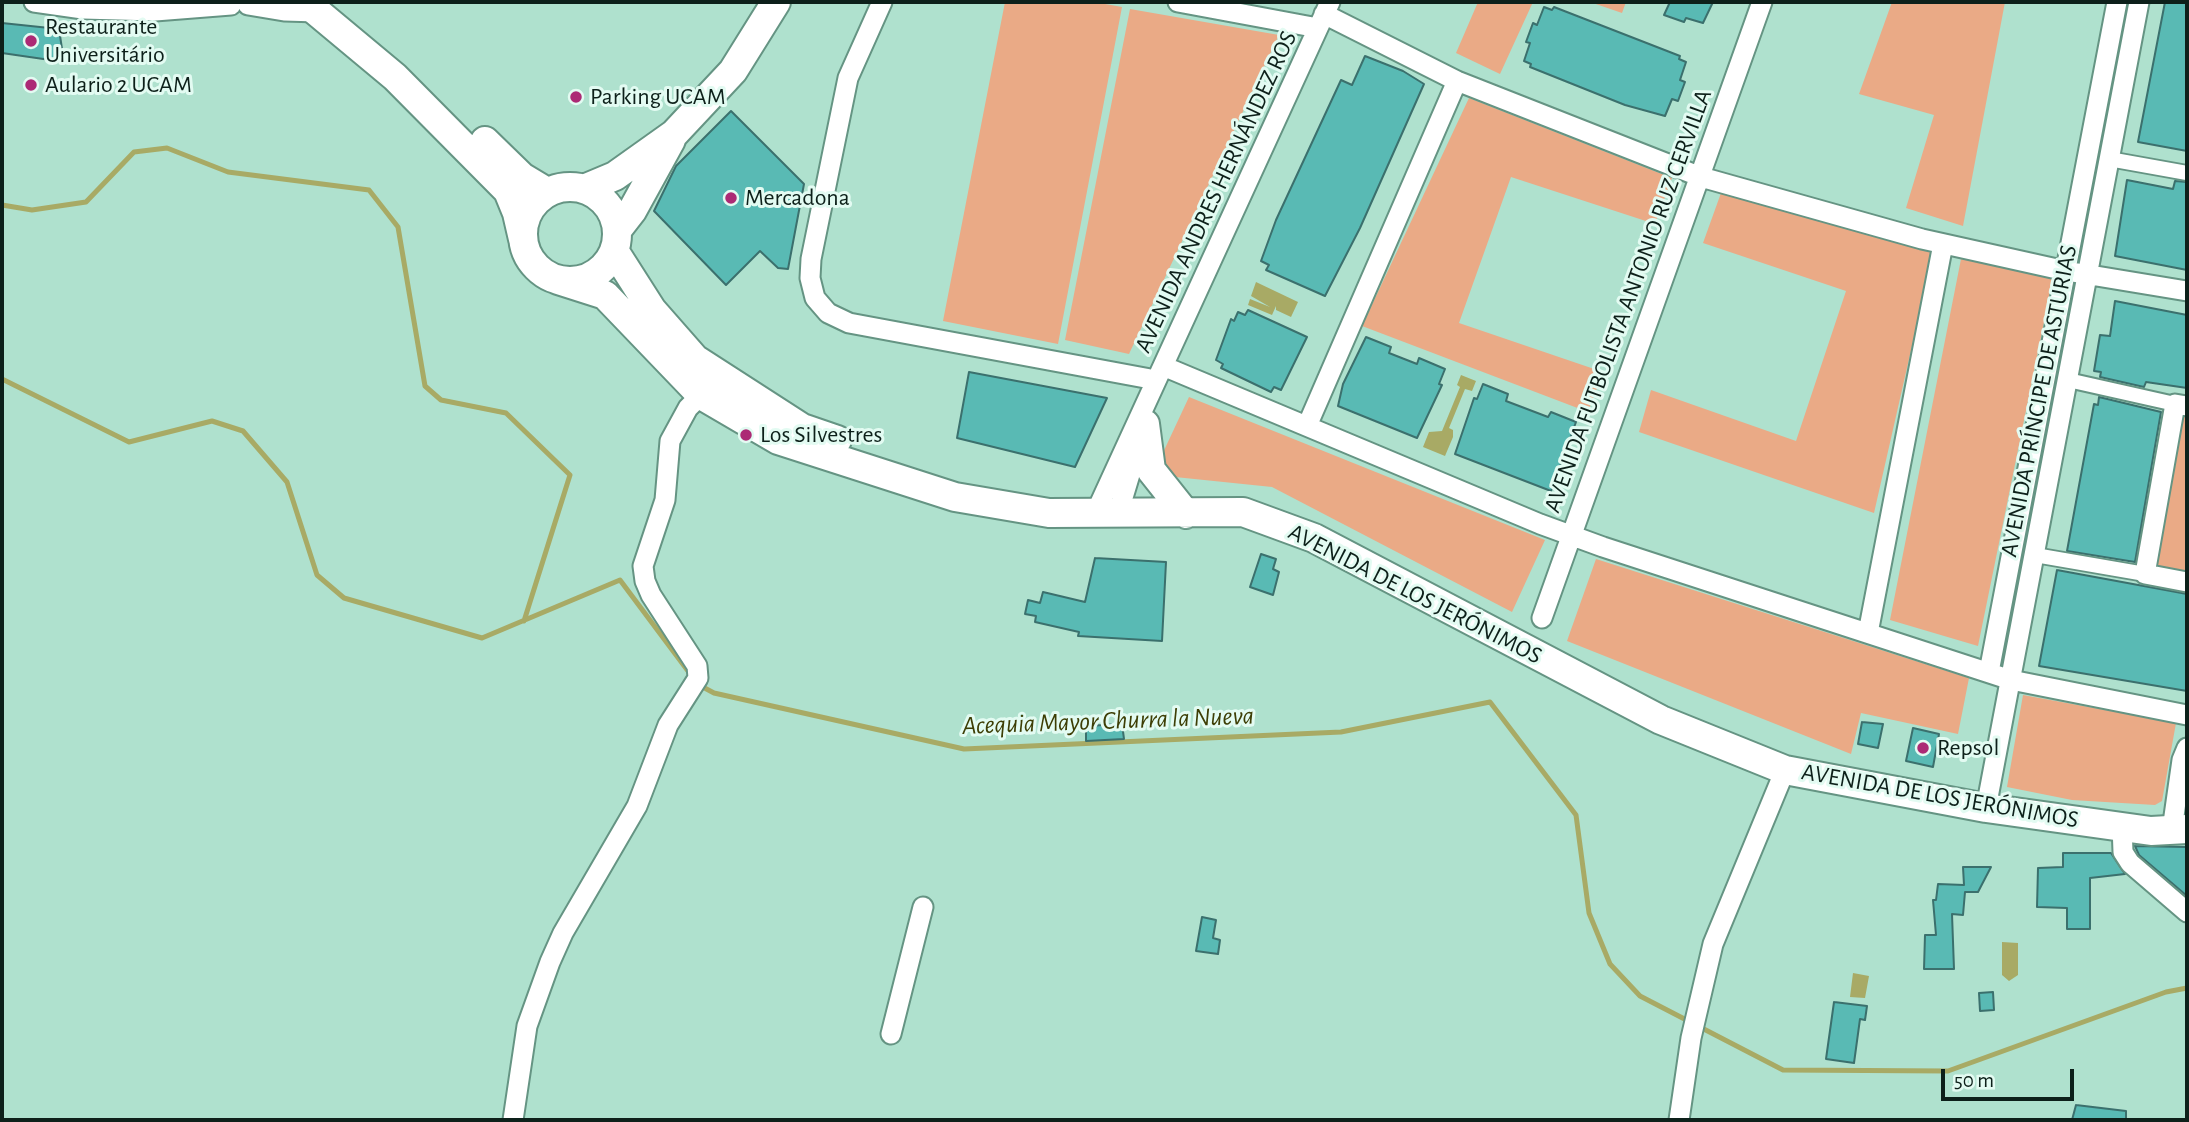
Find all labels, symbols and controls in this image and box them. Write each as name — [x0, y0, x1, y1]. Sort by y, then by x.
place label: Restaurante Universitário — [45, 13, 165, 69]
street label: AVENIDA ANDRES HERNÁNDEZ ROS — [1129, 27, 1303, 357]
marker: Restaurante Universitário — [23, 33, 39, 49]
place label: Aulario 2 UCAM — [45, 71, 192, 99]
marker: Aulario 2 UCAM — [23, 77, 39, 93]
place label: Parking UCAM — [590, 83, 726, 111]
street label: AVENIDA FUTBOLISTA ANTONIO RUZ CERVILLA — [1538, 86, 1718, 516]
marker: Parking UCAM — [568, 89, 584, 105]
place label: Mercadona — [745, 184, 850, 212]
marker: Mercadona — [723, 190, 739, 206]
street label: AVENIDA PRÍNCIPE DE ASTURIAS — [1995, 243, 2083, 559]
place label: Los Silvestres — [760, 421, 882, 449]
marker: Los Silvestres — [738, 427, 754, 443]
street label: AVENIDA DE LOS JERÓNIMOS — [1283, 517, 1547, 671]
water label: Acequia Mayor Churra la Nueva — [962, 700, 1254, 742]
place label: Repsol — [1937, 734, 1999, 762]
marker: Repsol — [1915, 740, 1931, 756]
street label: AVENIDA DE LOS JERÓNIMOS — [1799, 757, 2081, 835]
scale bar — [1944, 1056, 2077, 1100]
text: 50 m — [1954, 1070, 1994, 1091]

